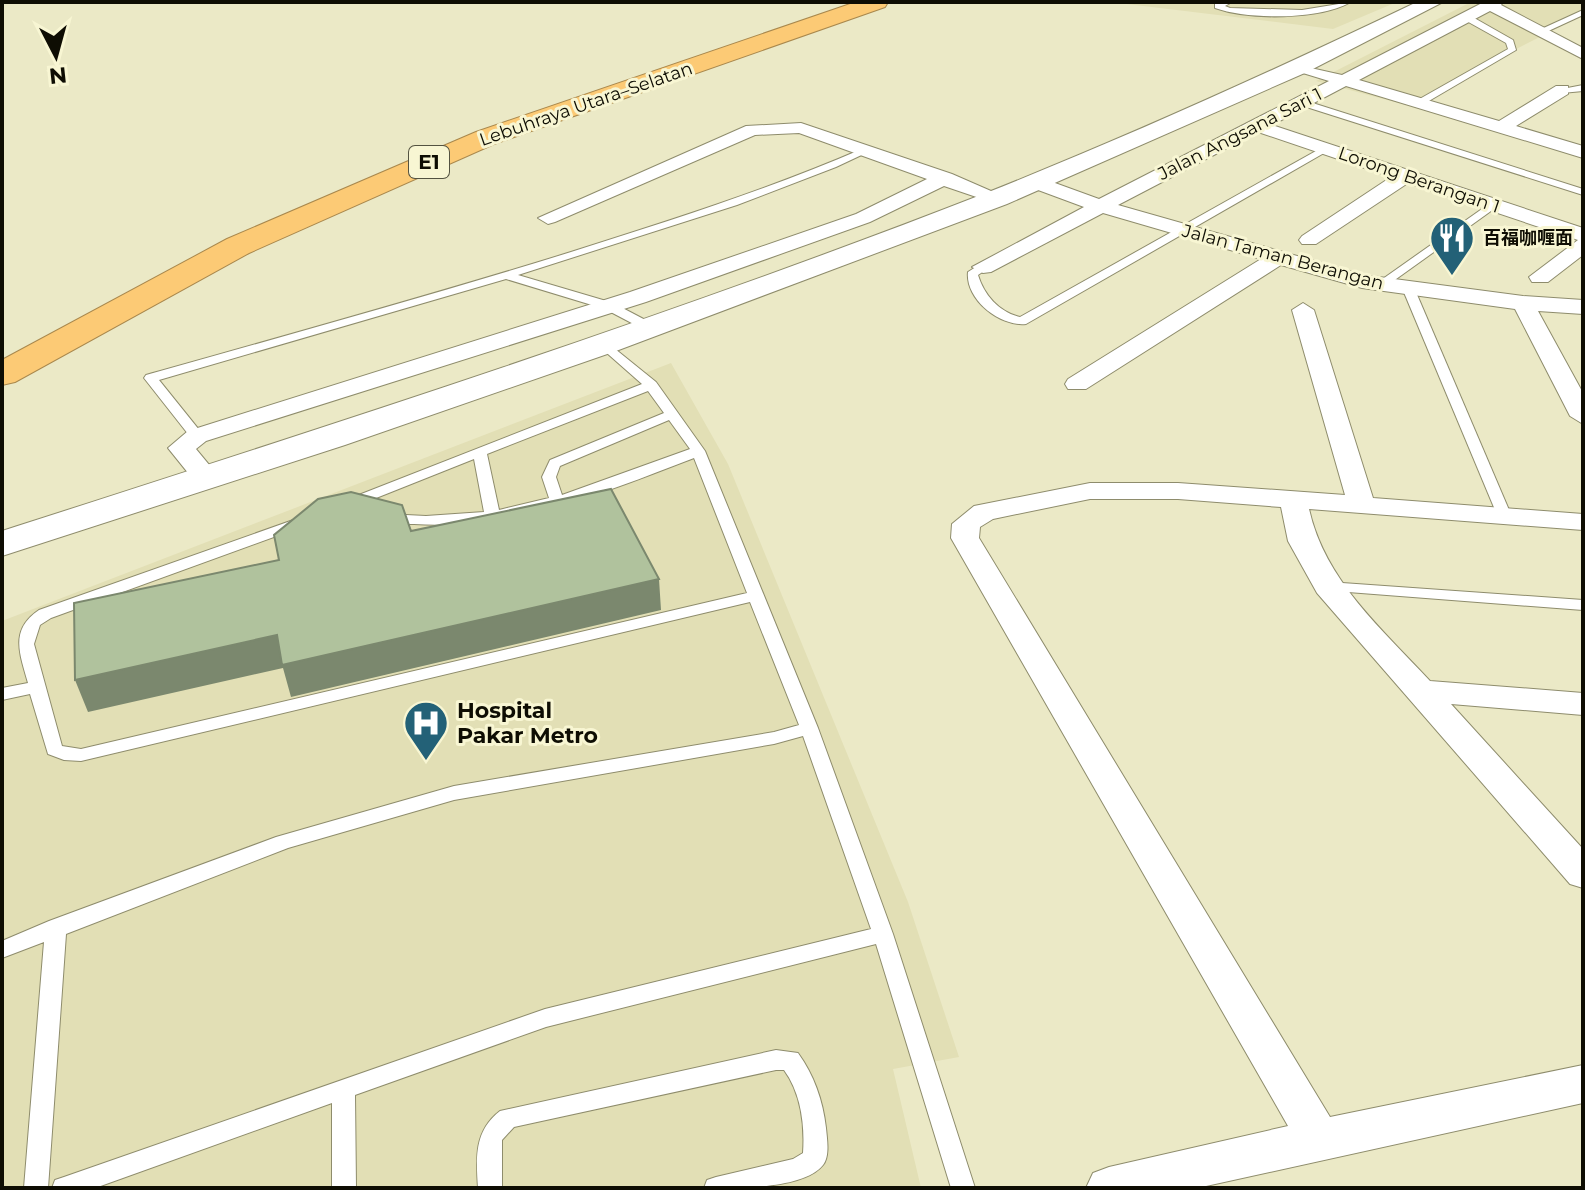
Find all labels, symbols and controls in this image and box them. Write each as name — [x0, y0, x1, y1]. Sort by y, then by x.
north arrow — [16, 16, 96, 96]
street label: Lebuhraya Utara–Selatan — [476, 57, 696, 151]
text: N — [48, 61, 68, 90]
street label: Jalan Angsana Sari 1 — [1153, 83, 1326, 185]
street label: Lorong Berangan 1 — [1335, 142, 1503, 218]
road number: E1 — [409, 146, 449, 178]
restaurant icon: 百福咖喱面 — [1428, 214, 1476, 277]
street label: Jalan Taman Berangan — [1179, 219, 1386, 295]
place label: 百福咖喱面 — [1483, 227, 1573, 249]
place label: Hospital Pakar Metro — [457, 697, 598, 749]
hospital icon: Hospital Pakar Metro — [402, 699, 450, 762]

